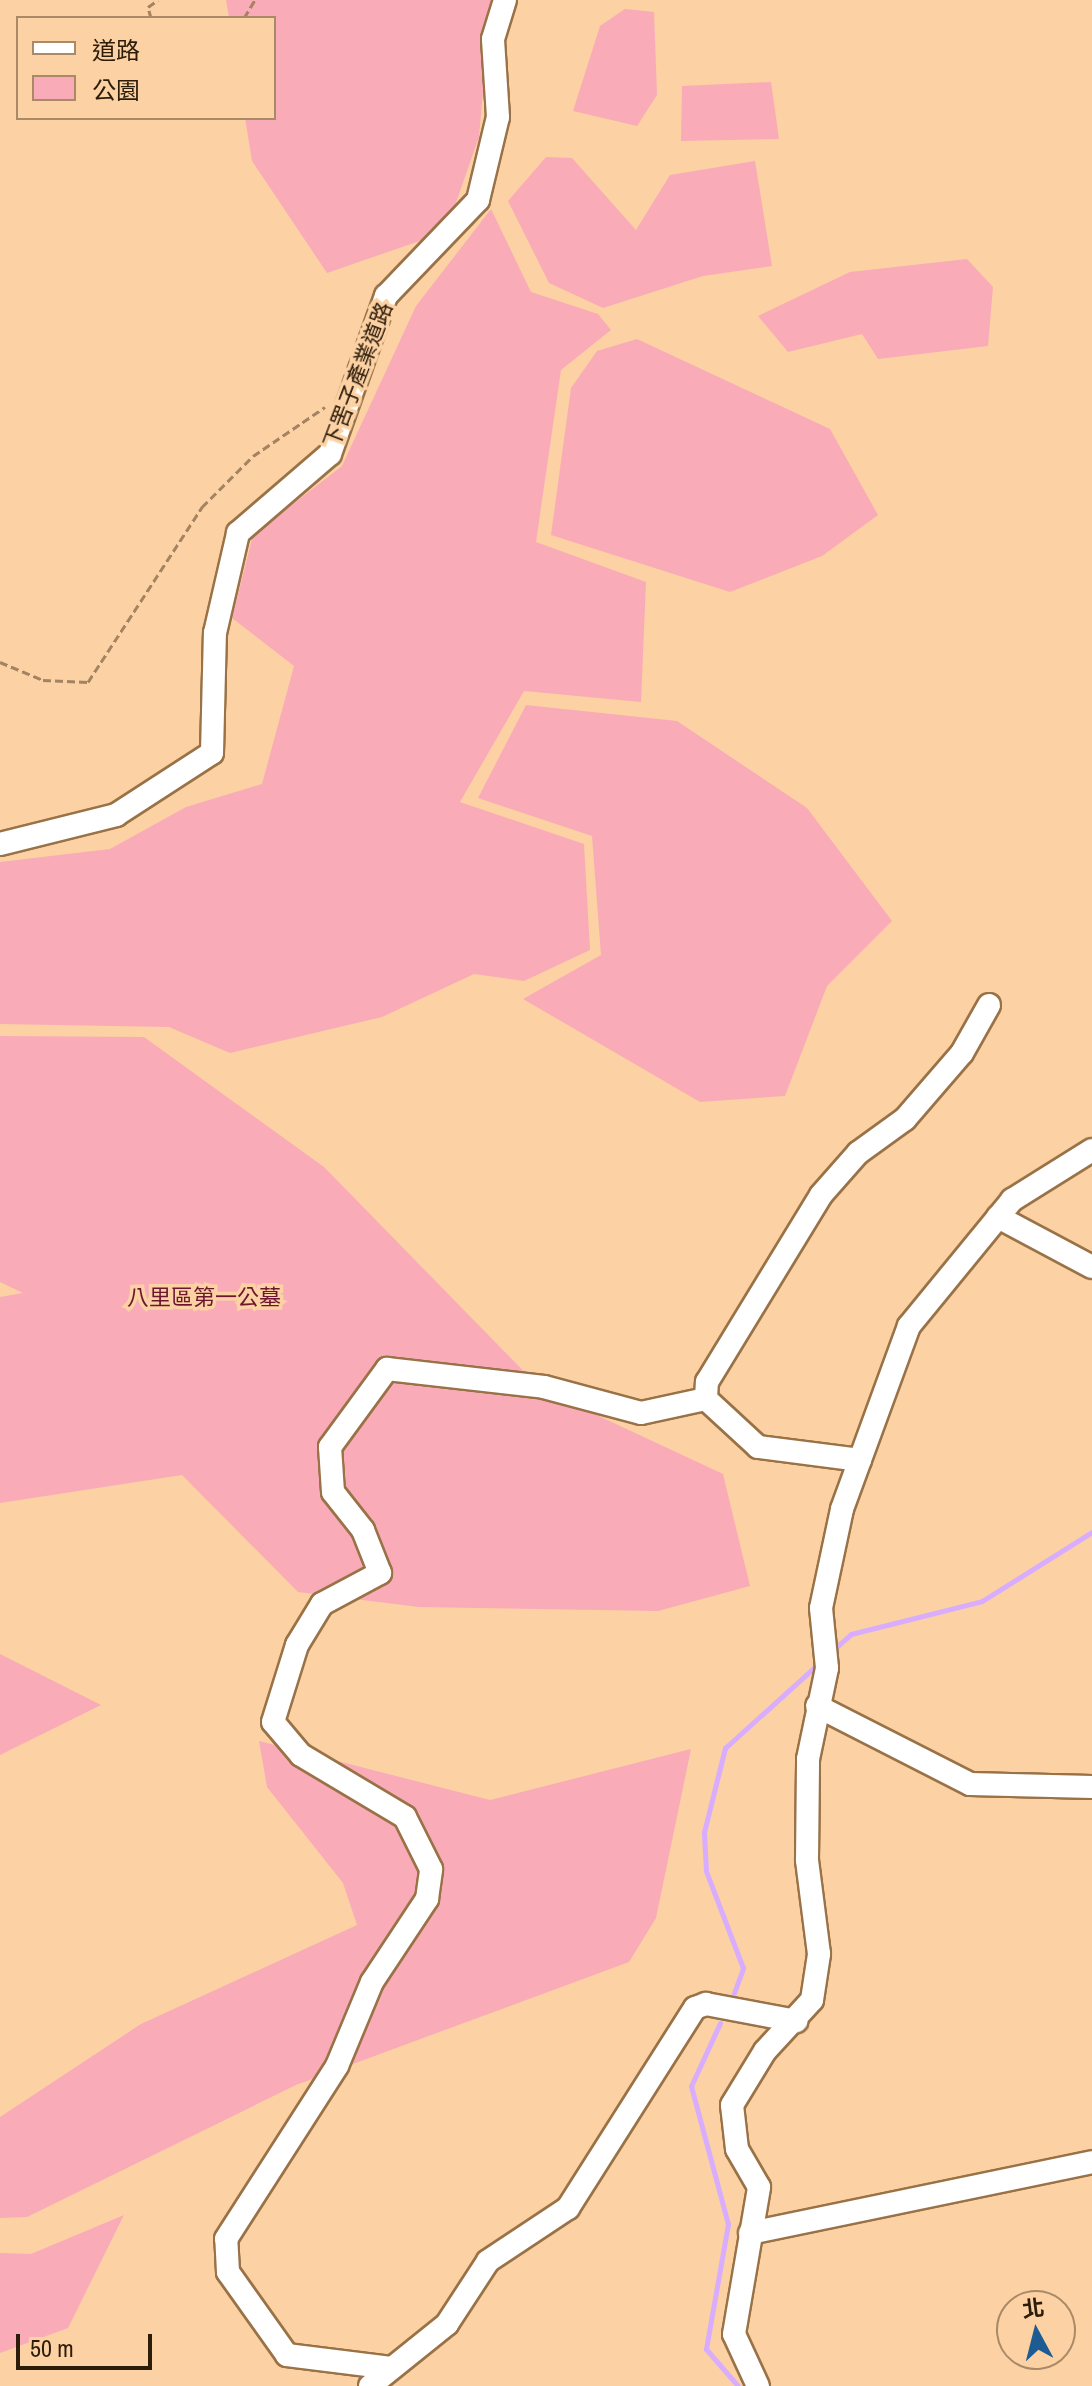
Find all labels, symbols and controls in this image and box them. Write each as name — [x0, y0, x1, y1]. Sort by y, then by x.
legend — [16, 16, 276, 120]
text: 道路 — [92, 34, 140, 66]
text: 公園 — [92, 74, 140, 106]
street label: 下罟子產業道路 — [318, 298, 398, 452]
park label: 八里區第一公墓 — [127, 1285, 281, 1311]
north arrow — [996, 2290, 1076, 2370]
text: 北 — [1021, 2292, 1046, 2324]
scale bar — [20, 2318, 156, 2368]
text: 50 m — [30, 2332, 74, 2364]

